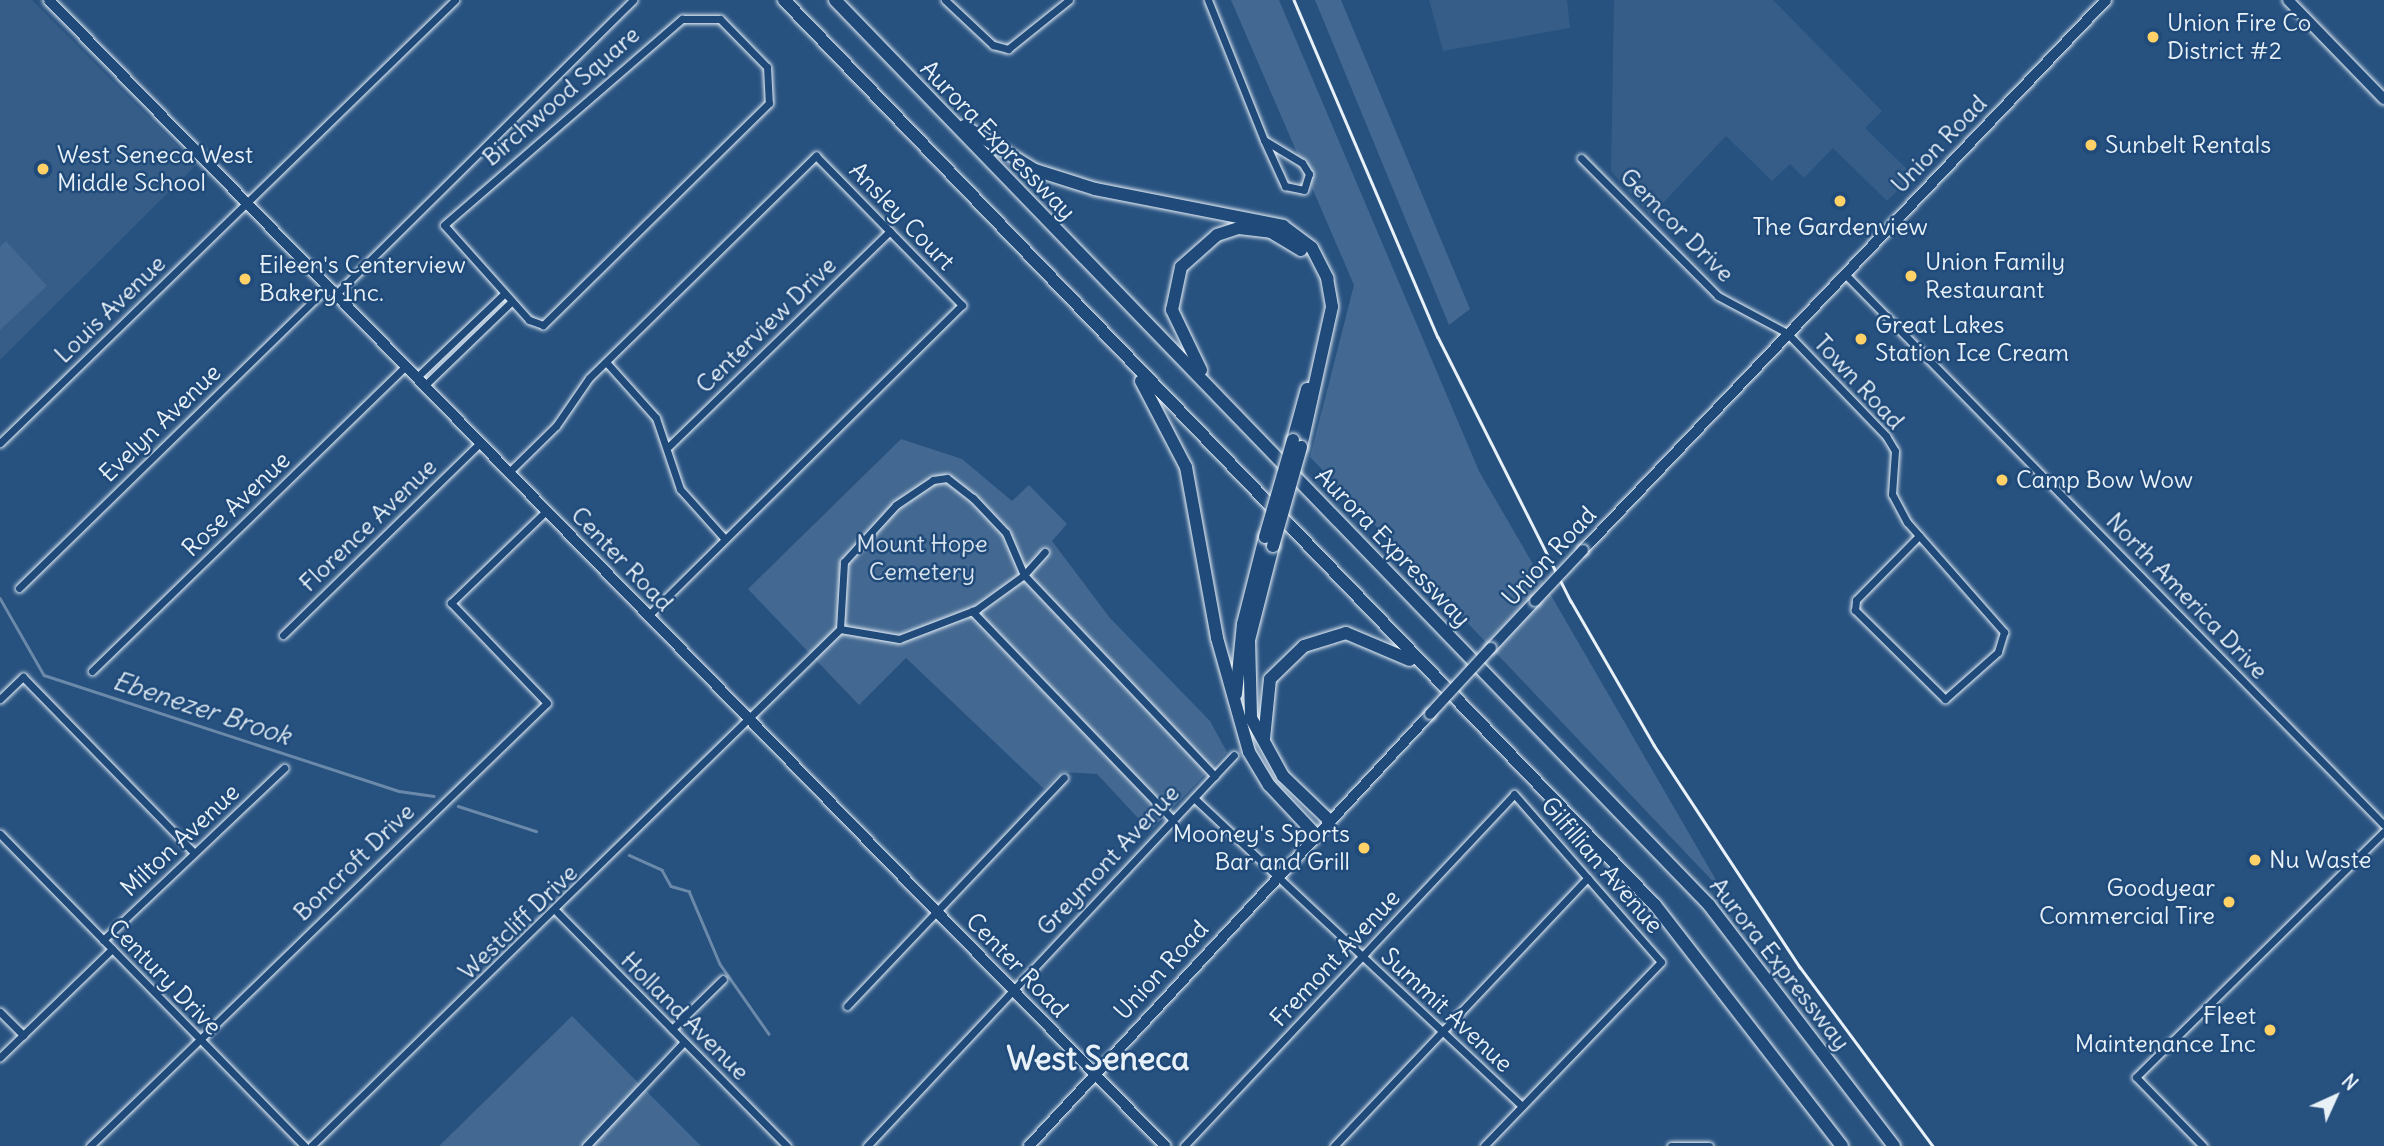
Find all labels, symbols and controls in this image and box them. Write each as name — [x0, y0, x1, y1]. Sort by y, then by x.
place label: Union Fire Co District #2 — [2167, 9, 2311, 65]
street label: Birchwood Square — [477, 20, 645, 172]
marker: Union Fire Co District #2 — [2145, 29, 2161, 45]
street label: Aurora Expressway — [914, 54, 1082, 226]
street label: Union Road — [1885, 89, 1993, 199]
place label: Sunbelt Rentals — [2105, 131, 2271, 159]
marker: Sunbelt Rentals — [2083, 137, 2099, 153]
place label: West Seneca West Middle School — [57, 141, 253, 197]
street label: Ansley Court — [843, 156, 961, 276]
marker: West Seneca West Middle School — [35, 161, 51, 177]
street label: Gemcor Drive — [1614, 162, 1740, 288]
marker: The Gardenview — [1832, 193, 1848, 209]
place label: The Gardenview — [1752, 213, 1928, 241]
place label: Union Family Restaurant — [1925, 248, 2065, 304]
street label: Louis Avenue — [49, 249, 171, 369]
place label: Eileen's Centerview Bakery Inc. — [259, 251, 466, 307]
street label: Centerview Drive — [690, 251, 842, 399]
marker: Union Family Restaurant — [1903, 268, 1919, 284]
marker: Eileen's Centerview Bakery Inc. — [237, 271, 253, 287]
place label: Great Lakes Station Ice Cream — [1875, 311, 2069, 367]
street label: Town Road — [1808, 329, 1910, 435]
marker: Great Lakes Station Ice Cream — [1853, 331, 1869, 347]
street label: Evelyn Avenue — [93, 358, 227, 488]
street label: Rose Avenue — [176, 446, 296, 562]
street label: Florence Avenue — [294, 452, 442, 598]
street label: Aurora Expressway — [1309, 461, 1477, 633]
place label: Camp Bow Wow — [2016, 466, 2193, 494]
marker: Camp Bow Wow — [1994, 472, 2010, 488]
street label: Center Road — [565, 501, 679, 617]
street label: Union Road — [1496, 501, 1602, 611]
street label: North America Drive — [2100, 507, 2274, 685]
park label: Mount Hope Cemetery — [856, 530, 988, 586]
water label: Ebenezer Brook — [109, 665, 295, 751]
street label: Milton Avenue — [115, 778, 245, 902]
street label: Greymont Avenue — [1031, 779, 1185, 941]
street label: Gilfillian Avenue — [1535, 791, 1669, 939]
street label: Boncroft Drive — [288, 797, 420, 927]
place label: Mooney's Sports Bar and Grill — [1173, 820, 1350, 876]
marker: Mooney's Sports Bar and Grill — [1356, 840, 1372, 856]
place label: Nu Waste — [2269, 846, 2372, 874]
marker: Nu Waste — [2247, 852, 2263, 868]
street label: Westcliff Drive — [453, 858, 583, 986]
street label: Aurora Expressway — [1704, 872, 1856, 1056]
place label: Goodyear Commercial Tire — [2039, 874, 2215, 930]
street label: Fremont Avenue — [1264, 883, 1406, 1033]
marker: Goodyear Commercial Tire — [2221, 894, 2237, 910]
street label: Center Road — [960, 907, 1074, 1023]
street label: Century Drive — [103, 913, 227, 1041]
street label: Union Road — [1108, 915, 1214, 1025]
street label: Summit Avenue — [1375, 942, 1519, 1078]
street label: Holland Avenue — [615, 946, 755, 1086]
place label: Fleet Maintenance Inc — [2075, 1002, 2256, 1058]
marker: Fleet Maintenance Inc — [2262, 1022, 2278, 1038]
district label: West Seneca — [1006, 1040, 1190, 1078]
north arrow — [2300, 1062, 2370, 1132]
text: N — [2337, 1069, 2363, 1095]

